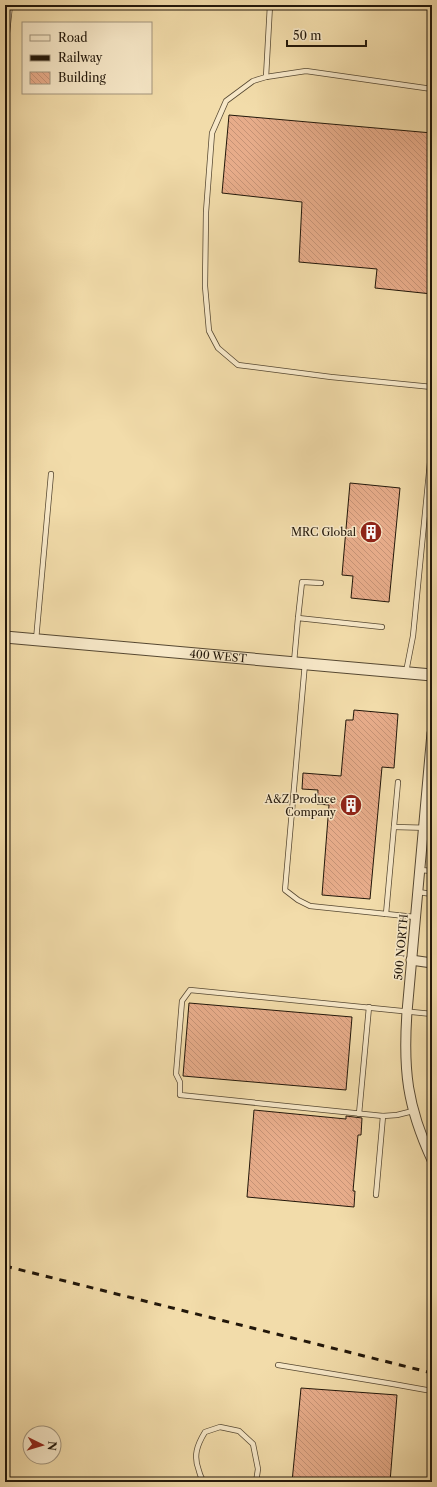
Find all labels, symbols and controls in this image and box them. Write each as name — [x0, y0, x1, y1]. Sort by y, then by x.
legend — [22, 22, 152, 94]
scale bar — [287, 22, 366, 48]
text: 50 m — [293, 28, 322, 43]
text: Road — [58, 30, 88, 45]
text: Railway — [58, 50, 103, 65]
text: Building — [58, 70, 106, 85]
building icon: MRC Global — [358, 519, 384, 545]
place label: MRC Global — [291, 525, 357, 539]
street label: 400 WEST — [189, 646, 248, 666]
place label: A&Z Produce Company — [264, 792, 337, 819]
building icon: A&Z Produce Company — [338, 792, 364, 818]
street label: 500 NORTH — [391, 913, 411, 981]
north arrow — [22, 1425, 62, 1465]
text: N — [45, 1440, 59, 1452]

